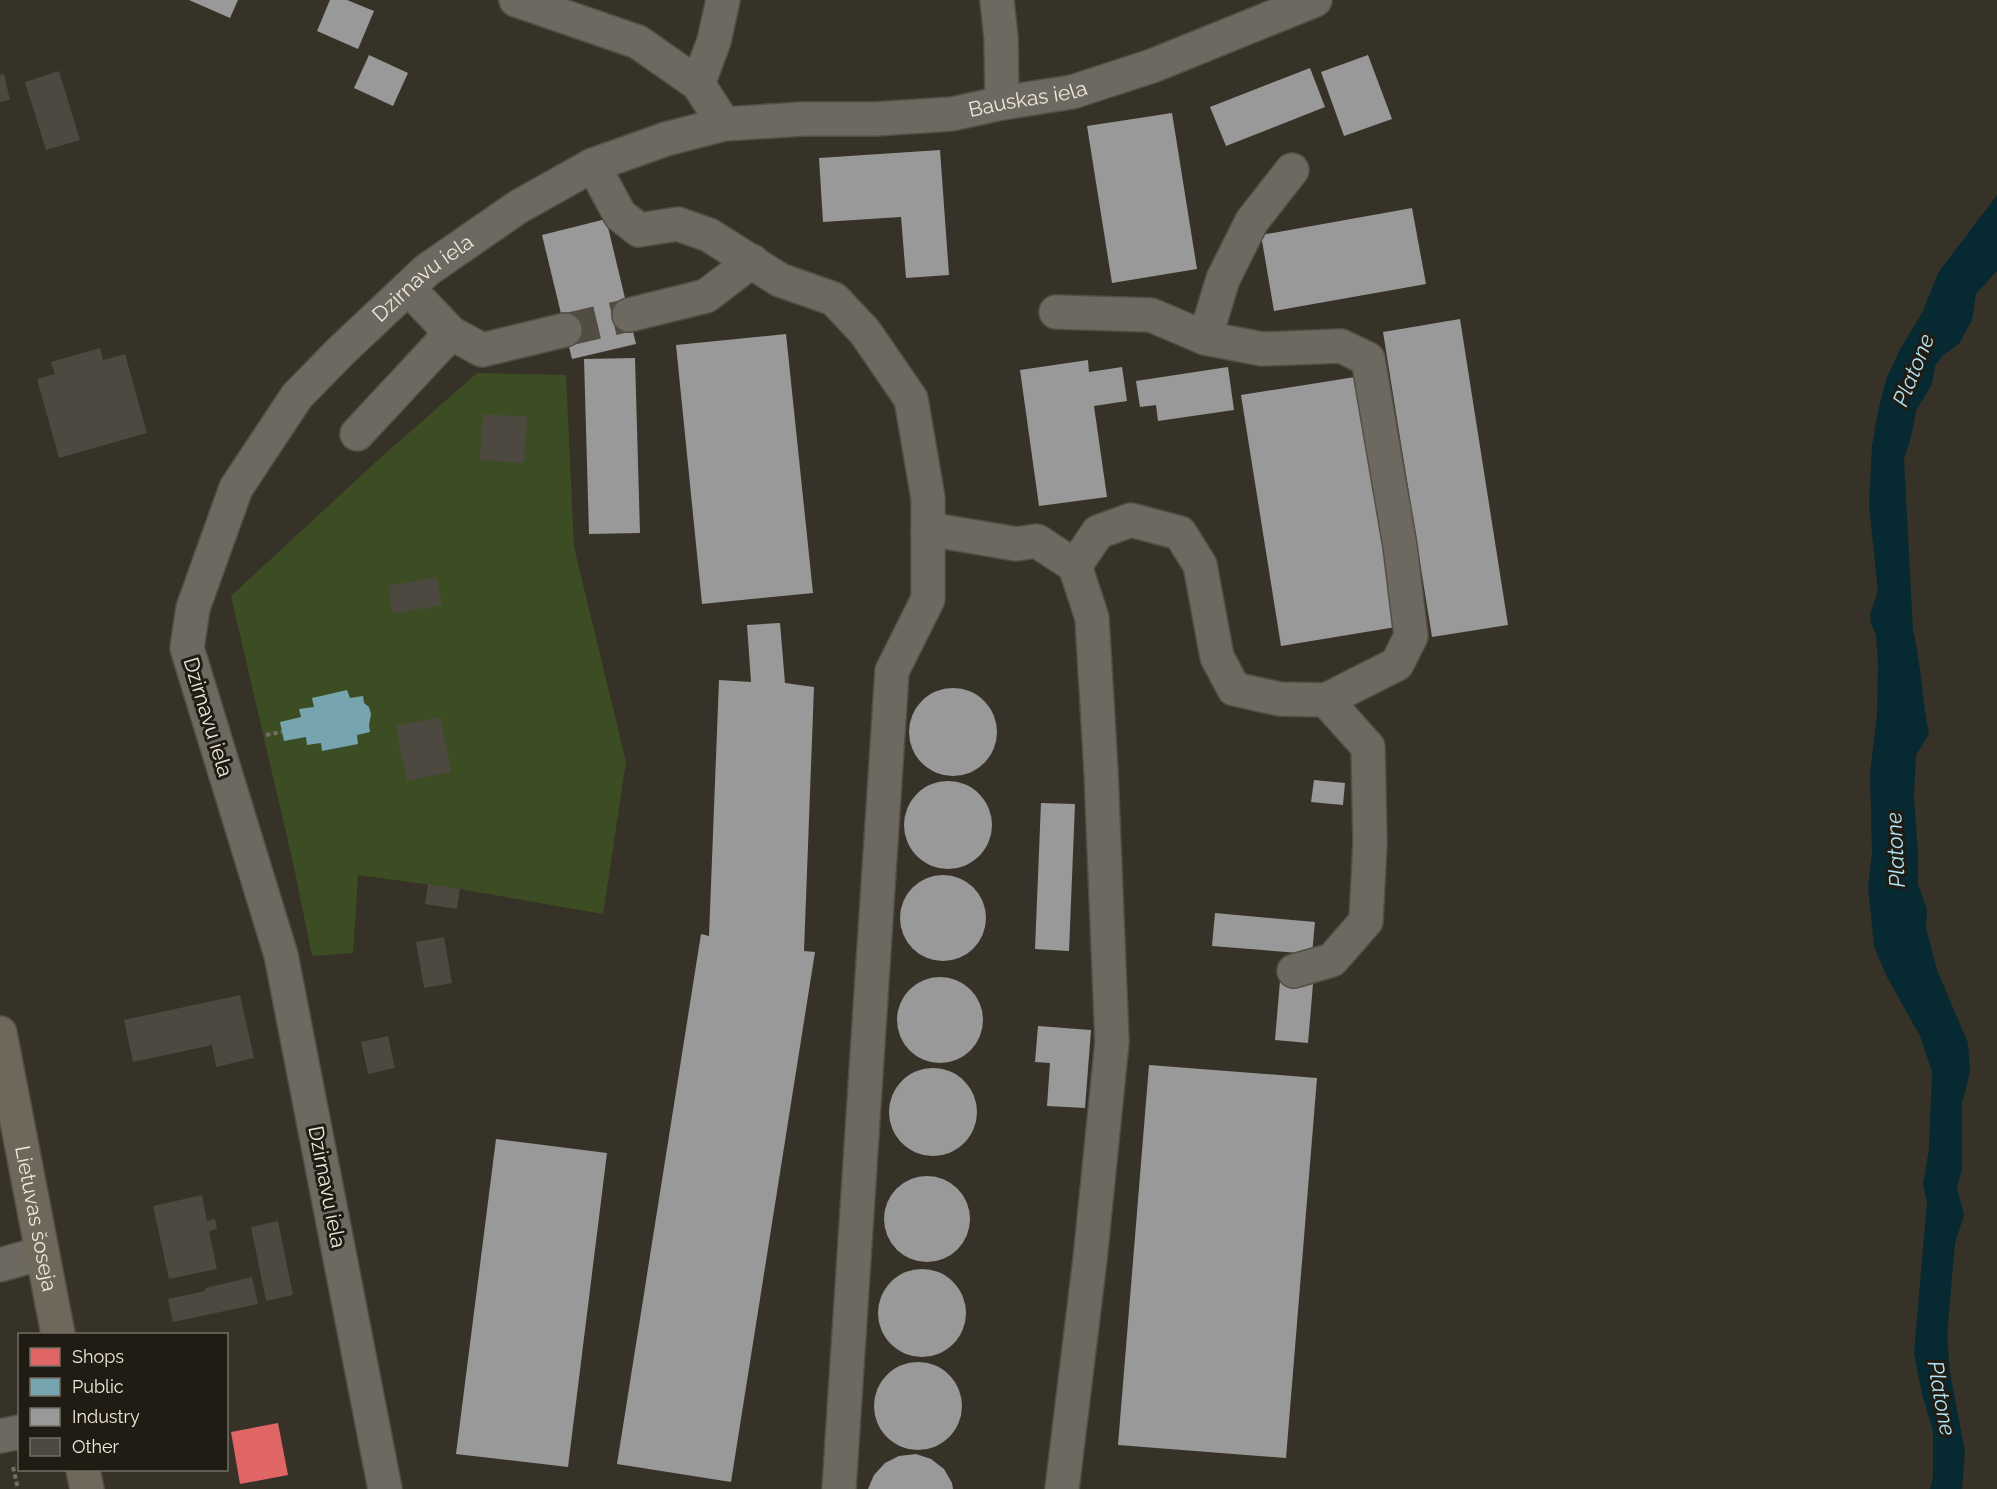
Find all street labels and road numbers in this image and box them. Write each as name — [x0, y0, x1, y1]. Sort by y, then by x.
street label: Bauskas iela — [966, 75, 1090, 122]
street label: Dzirnavu iela — [367, 229, 478, 327]
street label: Dzirnavu iela — [178, 654, 239, 780]
street label: Dzirnavu iela — [303, 1124, 352, 1250]
street label: Lietuvas šoseja — [10, 1144, 63, 1293]

